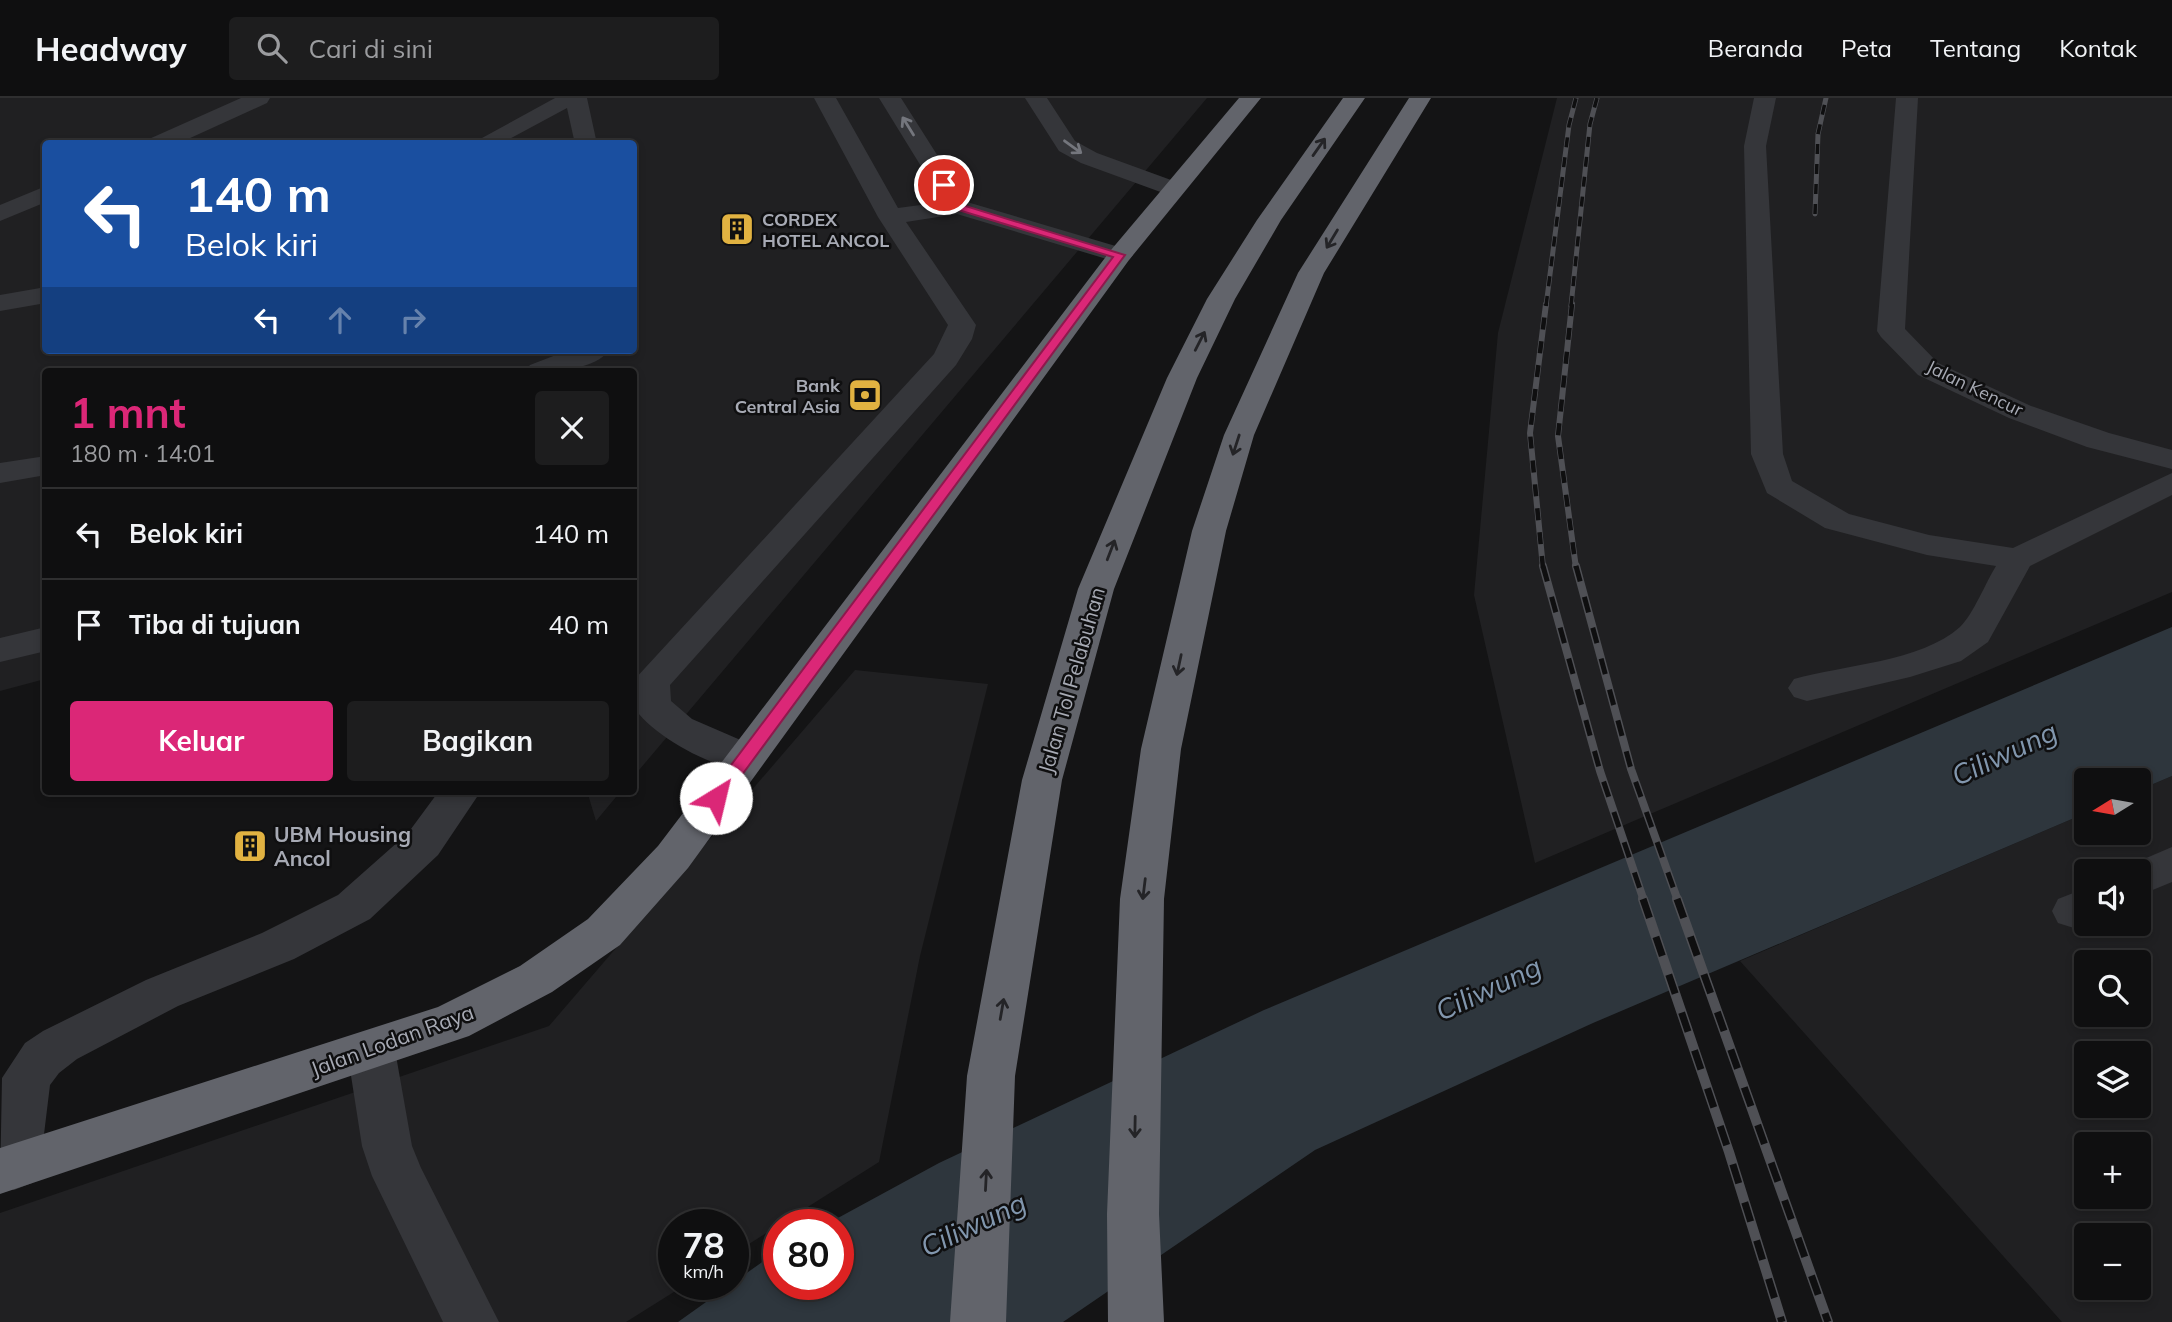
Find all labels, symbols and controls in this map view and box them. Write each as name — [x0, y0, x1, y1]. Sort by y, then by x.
search box — [229, 17, 719, 80]
text: Headway — [35, 28, 187, 69]
icon: search — [253, 29, 291, 67]
text: Cari di sini — [309, 32, 433, 65]
text: Beranda — [1708, 33, 1803, 63]
text: Peta — [1841, 33, 1892, 63]
text: Tentang — [1930, 33, 2021, 63]
text: Kontak — [2059, 33, 2137, 63]
one-way arrow — [901, 117, 915, 137]
one-way arrow — [1312, 138, 1326, 157]
one-way arrow — [1063, 139, 1082, 154]
pin — [914, 155, 974, 215]
text: 140 m — [185, 163, 331, 224]
icon: arrive — [925, 166, 963, 204]
icon: left — [70, 168, 161, 259]
place label: CORDEX HOTEL ANCOL — [762, 208, 889, 252]
building icon: CORDEX HOTEL ANCOL — [718, 210, 756, 248]
text: Belok kiri — [185, 224, 318, 264]
one-way arrow — [1325, 229, 1339, 249]
icon: left — [248, 301, 286, 339]
icon: ahead — [321, 301, 359, 339]
icon: right — [394, 301, 432, 339]
one-way arrow — [1194, 331, 1208, 352]
street label: Jalan Kencur — [1923, 355, 2027, 421]
place label: Bank Central Asia — [735, 374, 841, 418]
bank icon: Bank Central Asia — [846, 376, 884, 414]
text: 1 mnt — [70, 386, 186, 439]
button: close — [535, 391, 609, 465]
one-way arrow — [1229, 434, 1242, 456]
text: 180 m · 14:01 — [70, 439, 215, 468]
icon: left — [70, 515, 108, 553]
text: Belok kiri — [129, 517, 243, 550]
text: 140 m — [533, 517, 609, 550]
one-way arrow — [1106, 539, 1118, 561]
street label: Jalan Tol Pelabuhan — [1032, 584, 1110, 776]
icon: arrive — [70, 606, 108, 644]
text: Tiba di tujuan — [129, 608, 301, 641]
text: 40 m — [548, 608, 609, 641]
one-way arrow — [1172, 653, 1186, 676]
button: Keluar — [70, 701, 333, 781]
button: Bagikan — [347, 701, 609, 781]
water label: Ciliwung — [1945, 713, 2063, 793]
position arrow — [679, 761, 753, 835]
north arrow — [2074, 768, 2151, 845]
map controls — [2074, 768, 2151, 1300]
place label: UBM Housing Ancol — [274, 821, 411, 871]
building icon: UBM Housing Ancol — [231, 827, 269, 865]
button: sound — [2074, 859, 2151, 936]
one-way arrow — [1137, 878, 1150, 900]
water label: Ciliwung — [1429, 948, 1547, 1028]
button: search — [2074, 950, 2151, 1027]
street label: Jalan Lodan Raya — [307, 998, 477, 1082]
one-way arrow — [996, 998, 1009, 1021]
button: layers — [2074, 1041, 2151, 1118]
one-way arrow — [1128, 1116, 1142, 1139]
button: + — [2074, 1132, 2151, 1209]
one-way arrow — [979, 1169, 992, 1192]
water label: Ciliwung — [914, 1184, 1032, 1264]
speed limit sign: 80 — [763, 1209, 854, 1300]
text: 78 — [682, 1223, 725, 1267]
button: − — [2074, 1223, 2151, 1300]
text: km/h — [683, 1260, 724, 1283]

